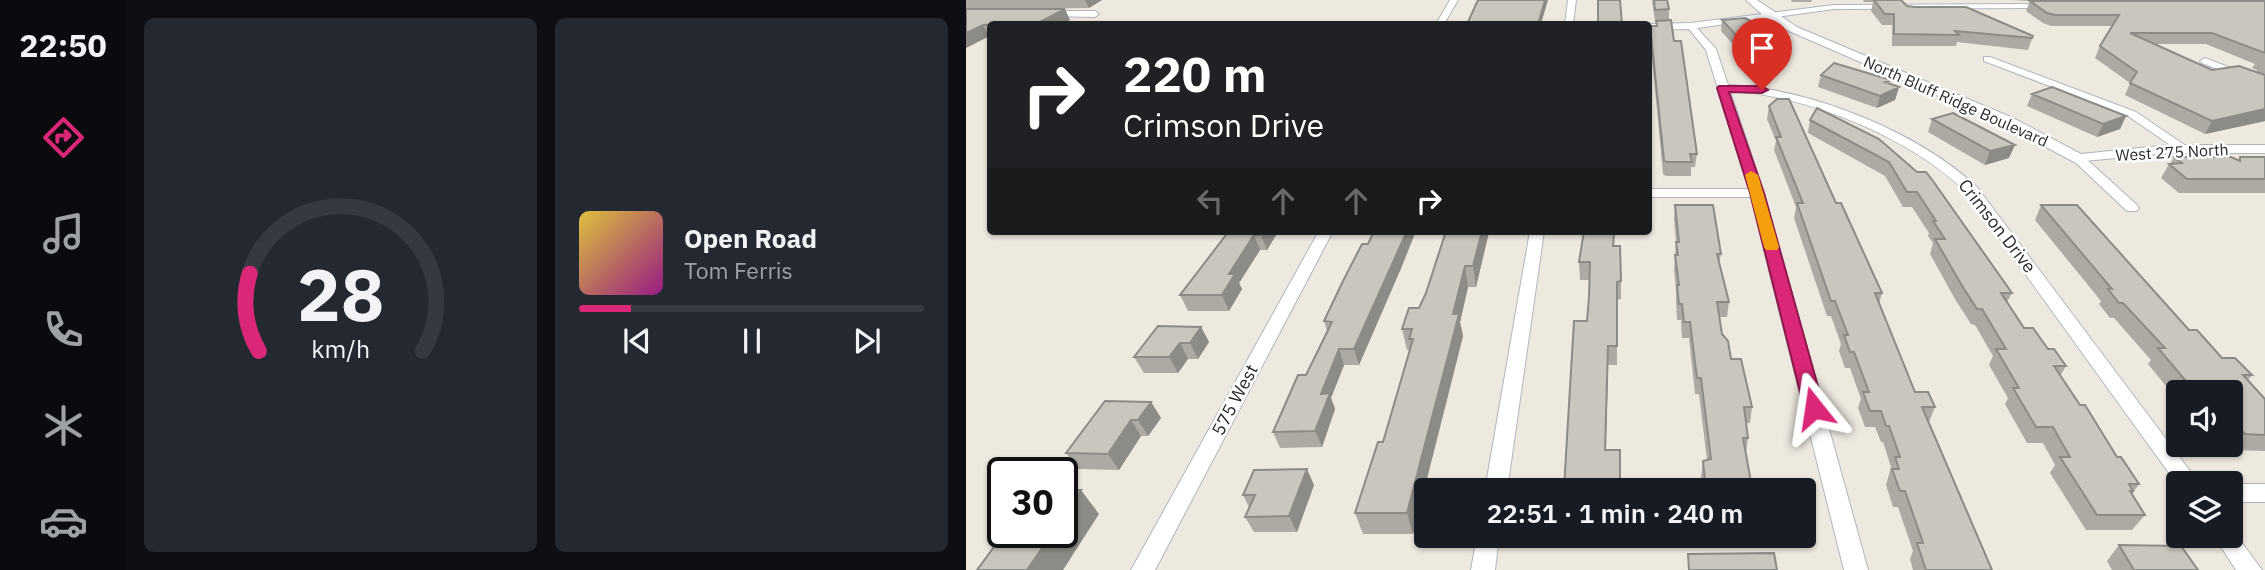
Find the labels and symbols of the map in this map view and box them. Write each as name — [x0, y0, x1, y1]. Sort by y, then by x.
pin — [1732, 18, 1792, 90]
street label: North Bluff Ridge Boulevard — [1861, 51, 2051, 151]
street label: West 275 North — [2115, 139, 2229, 165]
street label: Crimson Drive — [1954, 174, 2041, 277]
street label: 575 West — [1206, 360, 1263, 439]
position arrow — [1777, 371, 1851, 445]
speed limit sign: 30 — [987, 457, 1078, 548]

